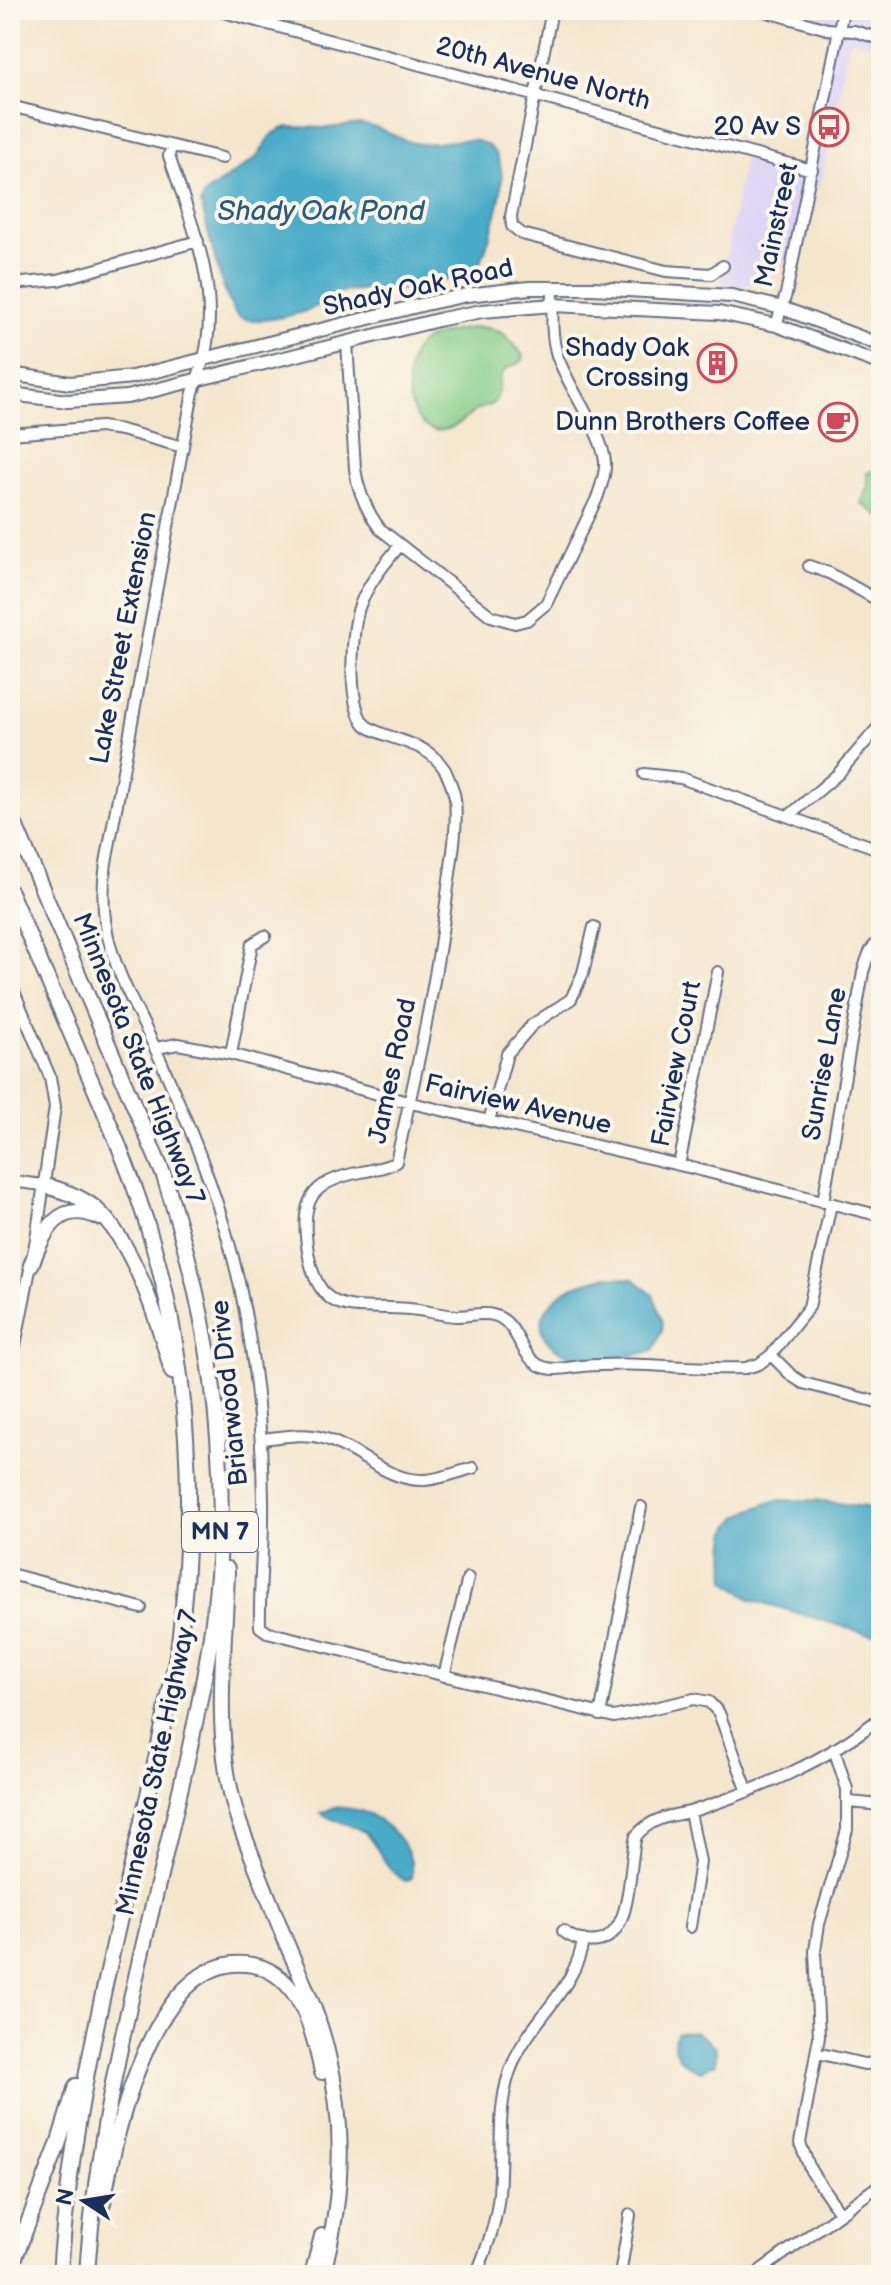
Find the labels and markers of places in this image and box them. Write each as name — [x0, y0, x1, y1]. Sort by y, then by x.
bus stop icon: 20 Av S — [808, 106, 850, 148]
place label: 20 Av S — [713, 112, 801, 143]
place label: Shady Oak Crossing — [565, 333, 689, 394]
building icon: Shady Oak Crossing — [696, 342, 738, 384]
cafe icon: Dunn Brothers Coffee — [817, 401, 859, 443]
place label: Dunn Brothers Coffee — [555, 407, 810, 438]

